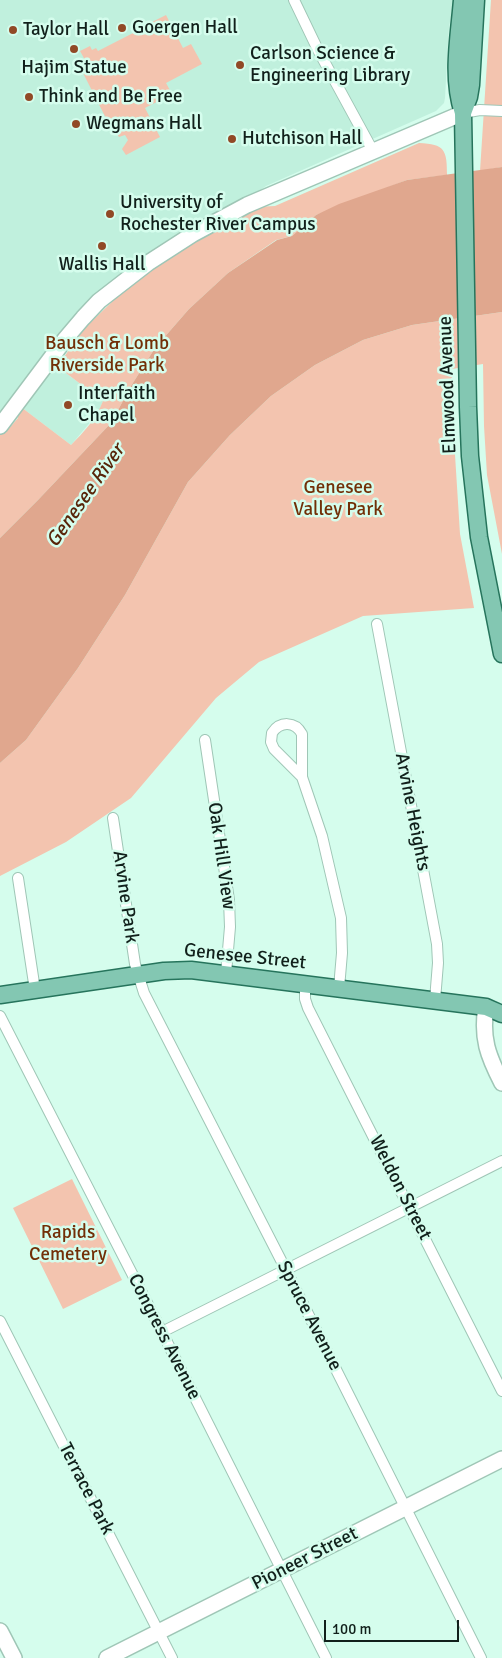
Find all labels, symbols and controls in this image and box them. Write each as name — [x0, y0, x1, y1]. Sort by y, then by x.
place label: Goergen Hall — [132, 17, 238, 39]
place label: Taylor Hall — [23, 19, 109, 41]
marker: Goergen Hall — [116, 22, 128, 34]
marker: Taylor Hall — [7, 24, 19, 36]
marker: Hajim Statue — [68, 43, 80, 55]
place label: Carlson Science & Engineering Library — [250, 43, 410, 87]
place label: Hajim Statue — [21, 57, 127, 79]
marker: Carlson Science & Engineering Library — [234, 59, 246, 71]
place label: Think and Be Free — [39, 86, 182, 108]
marker: Think and Be Free — [23, 91, 35, 103]
place label: Wegmans Hall — [86, 113, 202, 135]
marker: Wegmans Hall — [70, 118, 82, 130]
place label: Hutchison Hall — [242, 128, 362, 150]
marker: Hutchison Hall — [226, 133, 238, 145]
place label: University of Rochester River Campus — [120, 192, 316, 236]
marker: University of Rochester River Campus — [104, 208, 116, 220]
marker: Wallis Hall — [96, 240, 108, 252]
place label: Wallis Hall — [59, 254, 145, 276]
street label: Elmwood Avenue — [434, 316, 462, 454]
park label: Bausch & Lomb Riverside Park — [45, 333, 169, 377]
place label: Interfaith Chapel — [78, 383, 156, 427]
marker: Interfaith Chapel — [62, 399, 74, 411]
water label: Genesee River — [42, 440, 130, 552]
park label: Genesee Valley Park — [293, 477, 383, 521]
street label: Arvine Heights — [389, 751, 435, 873]
street label: Oak Hill View — [202, 801, 240, 911]
street label: Arvine Park — [107, 849, 143, 945]
street label: Genesee Street — [183, 939, 307, 975]
street label: Weldon Street — [364, 1132, 436, 1244]
park label: Rapids Cemetery — [29, 1222, 107, 1266]
street label: Spruce Avenue — [272, 1257, 346, 1375]
street label: Congress Avenue — [123, 1270, 205, 1404]
street label: Terrace Park — [53, 1439, 119, 1539]
street label: Pioneer Street — [248, 1523, 362, 1595]
scale bar — [327, 1610, 462, 1642]
text: 100 m — [332, 1620, 372, 1638]

